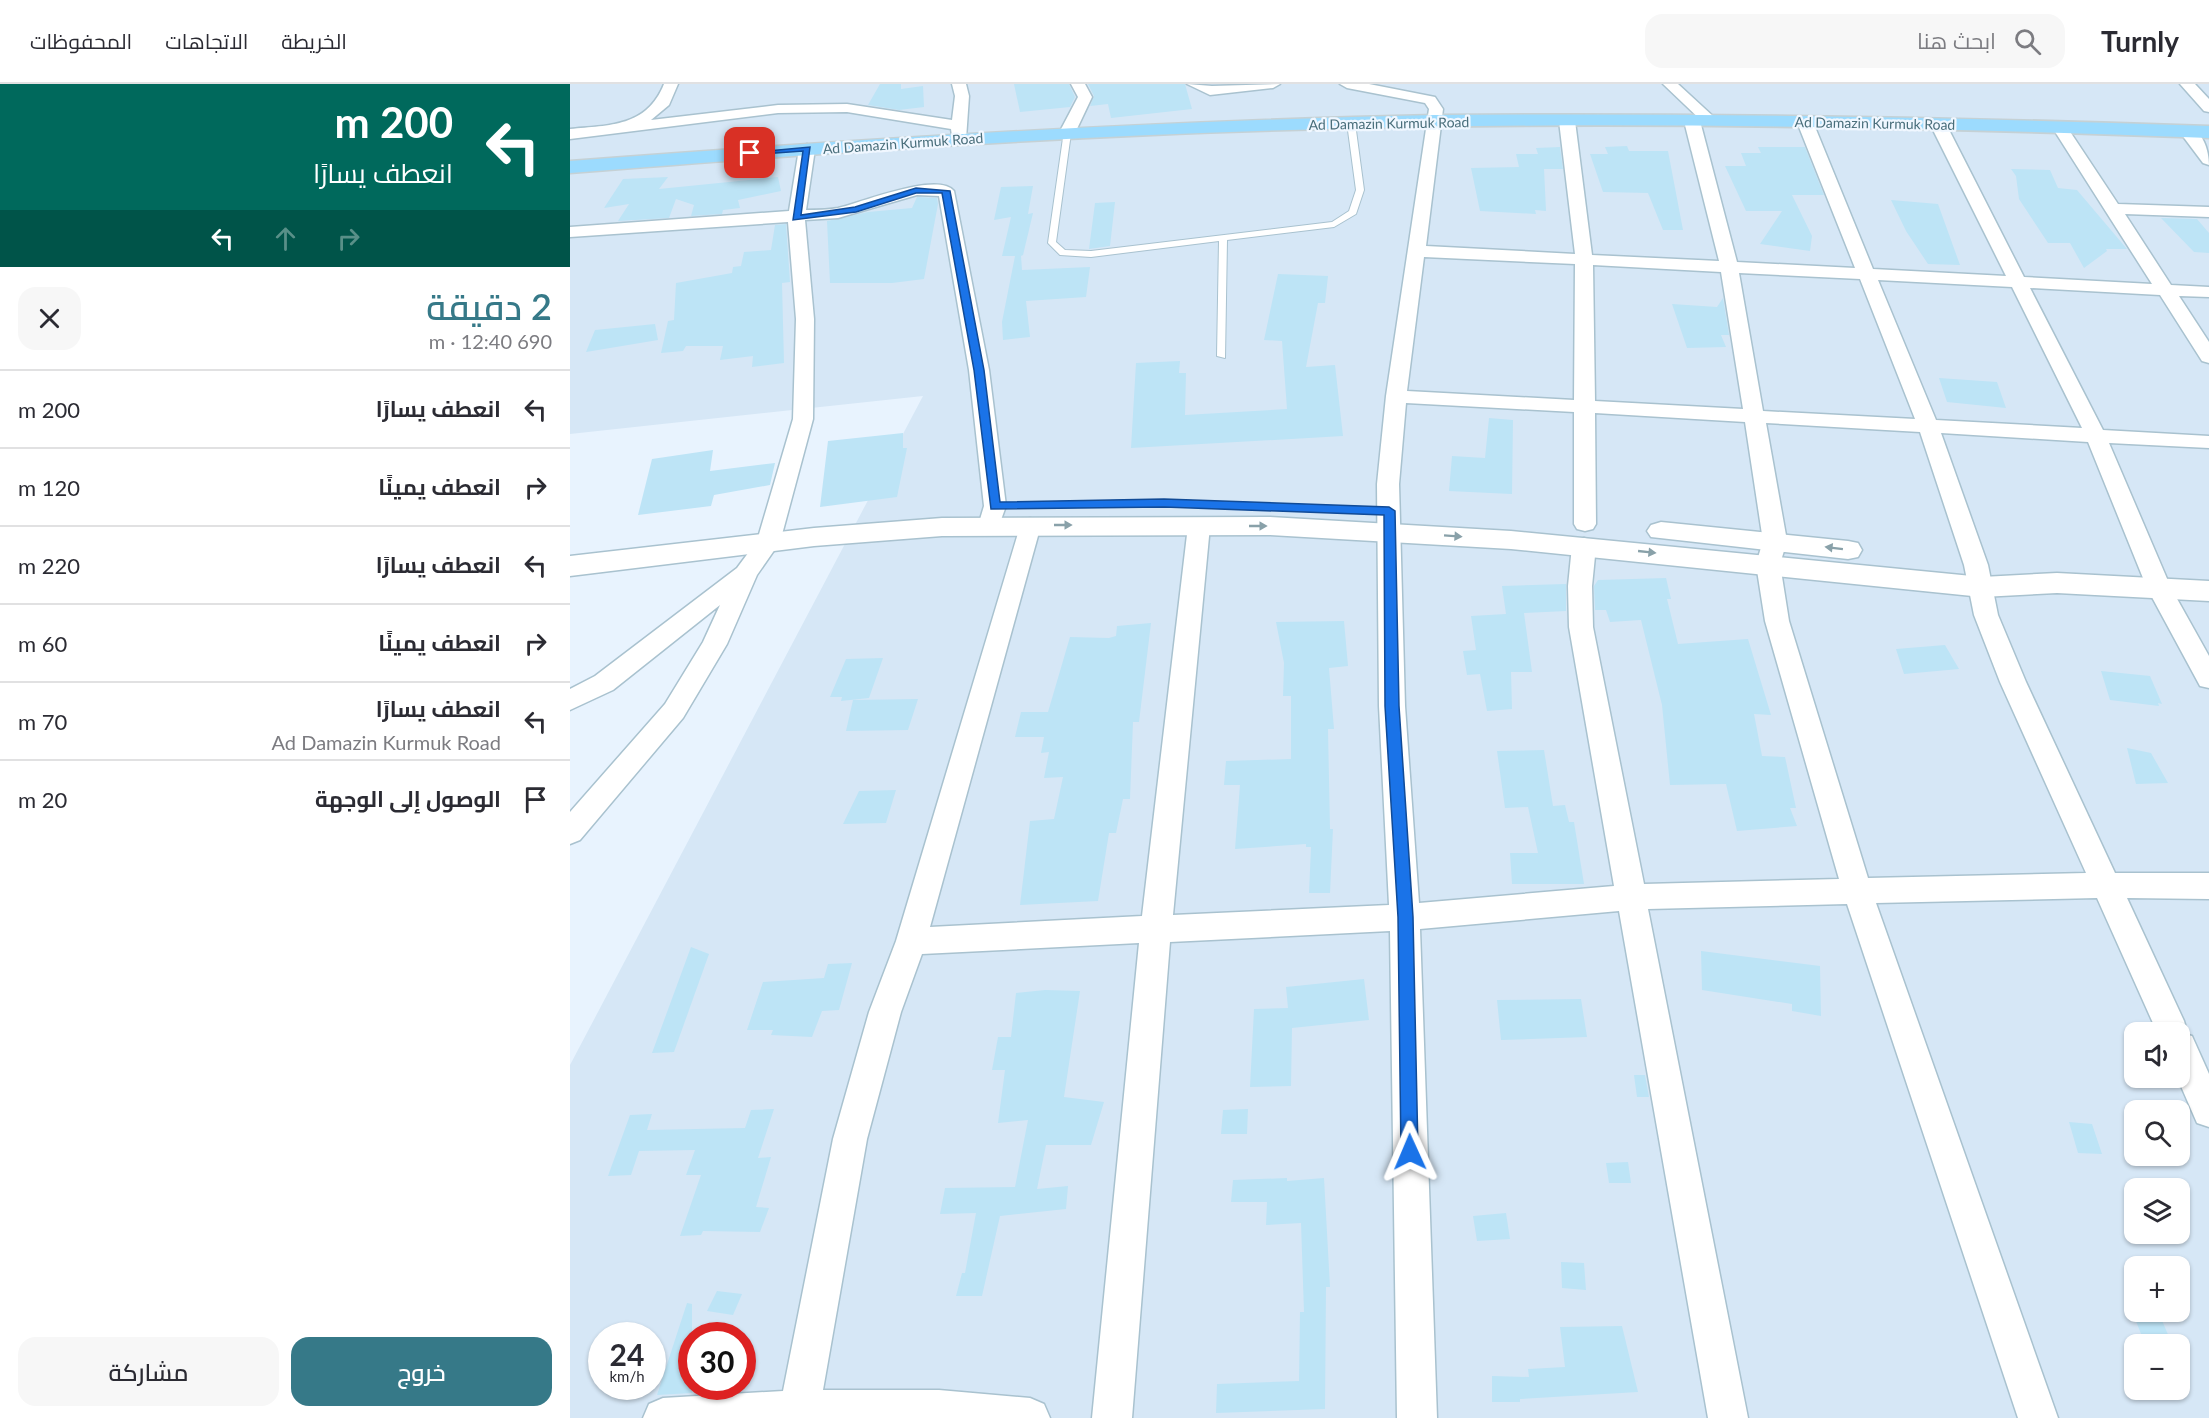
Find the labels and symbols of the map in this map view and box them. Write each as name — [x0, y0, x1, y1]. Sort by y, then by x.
street label: Ad Damazin Kurmuk Road — [1309, 113, 1469, 133]
street label: Ad Damazin Kurmuk Road — [1795, 113, 1955, 133]
pin — [724, 127, 775, 178]
street label: Ad Damazin Kurmuk Road — [822, 129, 984, 157]
one-way arrow — [1054, 520, 1073, 530]
one-way arrow — [1249, 521, 1268, 531]
one-way arrow — [1444, 531, 1463, 541]
one-way arrow — [1824, 544, 1843, 553]
one-way arrow — [1638, 547, 1657, 557]
position arrow — [1378, 1120, 1442, 1184]
speed limit sign: 30 — [678, 1322, 756, 1400]

